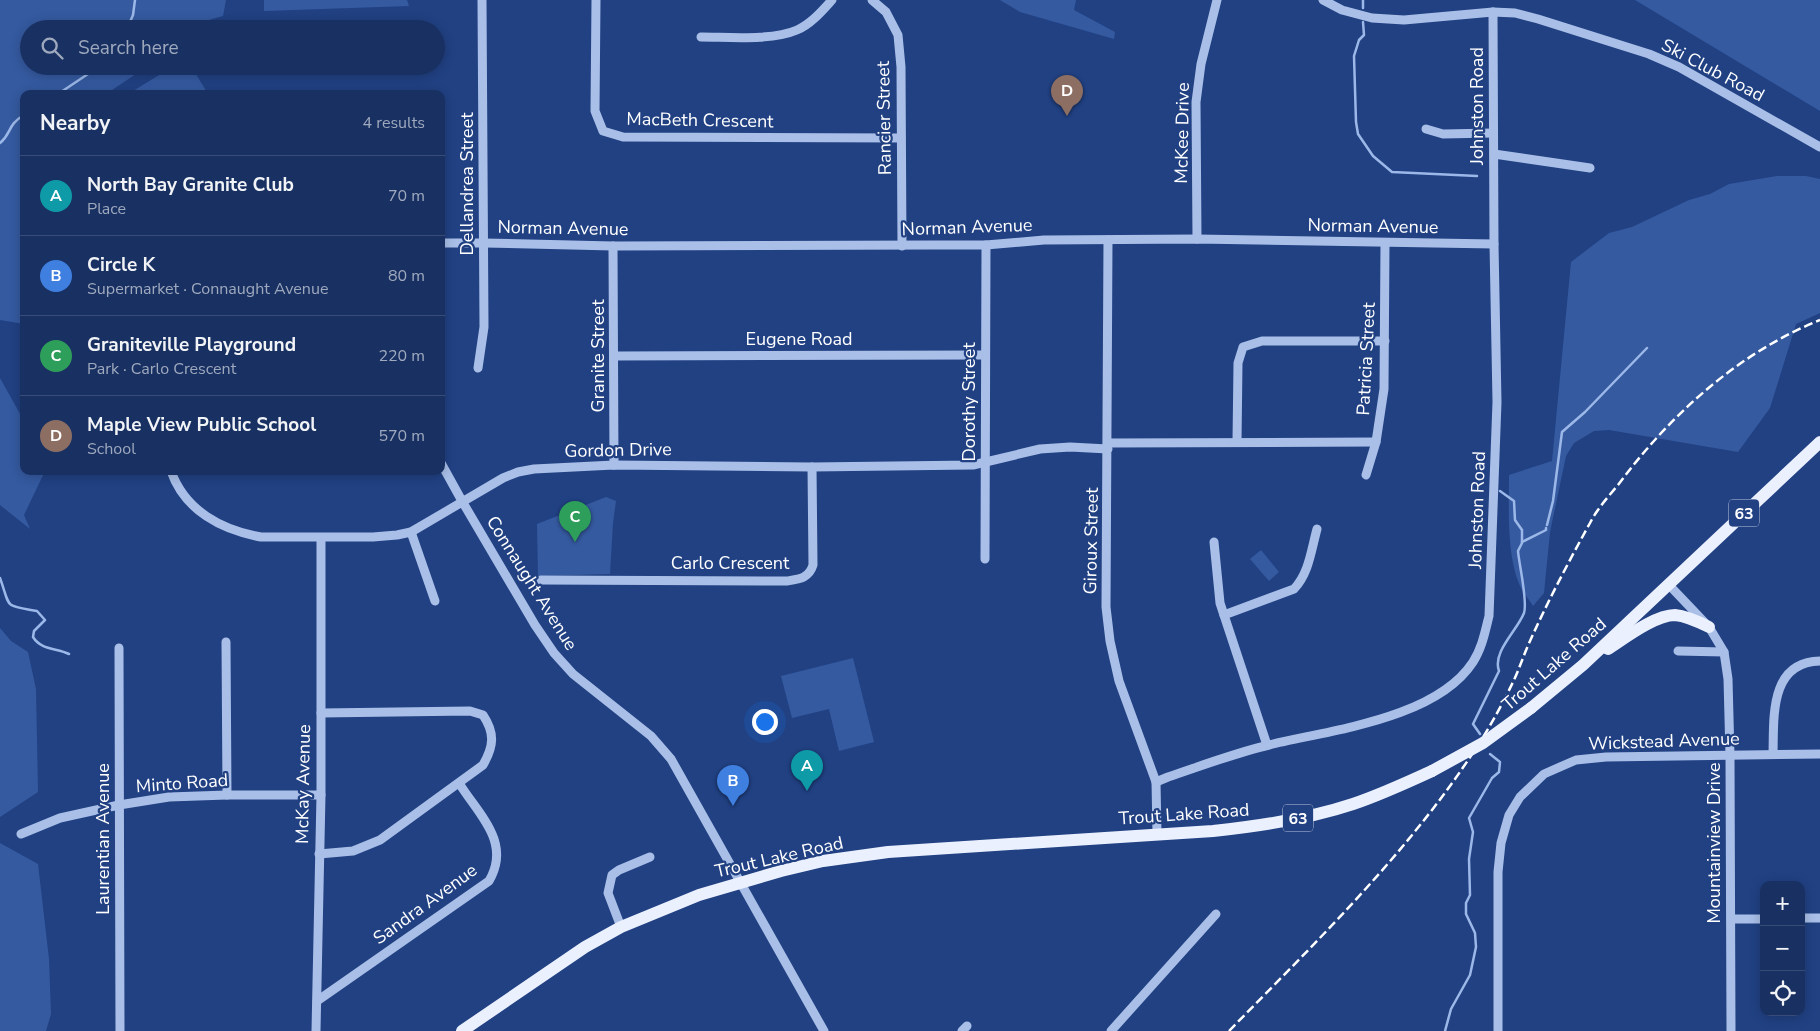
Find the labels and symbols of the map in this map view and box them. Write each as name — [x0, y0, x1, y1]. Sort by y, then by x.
street label: Ski Club Road — [1657, 33, 1769, 107]
street label: Johnston Road — [1465, 47, 1489, 166]
street label: Rancier Street — [871, 60, 897, 175]
pin: D — [1051, 75, 1083, 116]
street label: McKee Drive — [1169, 82, 1195, 184]
street label: MacBeth Crescent — [626, 107, 774, 133]
street label: Dellandrea Street — [455, 112, 479, 256]
street label: Norman Avenue — [901, 213, 1033, 241]
street label: Norman Avenue — [1307, 213, 1439, 239]
street label: Norman Avenue — [497, 215, 629, 241]
street label: Granite Street — [586, 299, 610, 412]
street label: Patricia Street — [1351, 301, 1381, 416]
street label: Eugene Road — [745, 327, 853, 351]
street label: Dorothy Street — [957, 342, 981, 462]
street label: Gordon Drive — [564, 437, 672, 463]
street label: Johnston Road — [1463, 451, 1491, 570]
street label: Giroux Street — [1078, 487, 1104, 595]
road number: 63 — [1729, 499, 1759, 526]
pin: C — [559, 501, 591, 542]
street label: Connaught Avenue — [482, 512, 582, 654]
street label: Carlo Crescent — [671, 551, 790, 575]
street label: Trout Lake Road — [1497, 612, 1611, 716]
your location — [752, 709, 778, 735]
street label: McKay Avenue — [290, 724, 316, 844]
street label: Wickstead Avenue — [1588, 726, 1740, 756]
pin: A — [791, 750, 823, 791]
street label: Mountainview Drive — [1702, 762, 1726, 924]
street label: Laurentian Avenue — [91, 763, 115, 915]
pin: B — [717, 765, 749, 806]
street label: Minto Road — [135, 768, 229, 798]
street label: Trout Lake Road — [1118, 797, 1250, 831]
road number: 63 — [1283, 804, 1313, 831]
street label: Trout Lake Road — [712, 831, 846, 883]
street label: Sandra Avenue — [368, 858, 482, 950]

